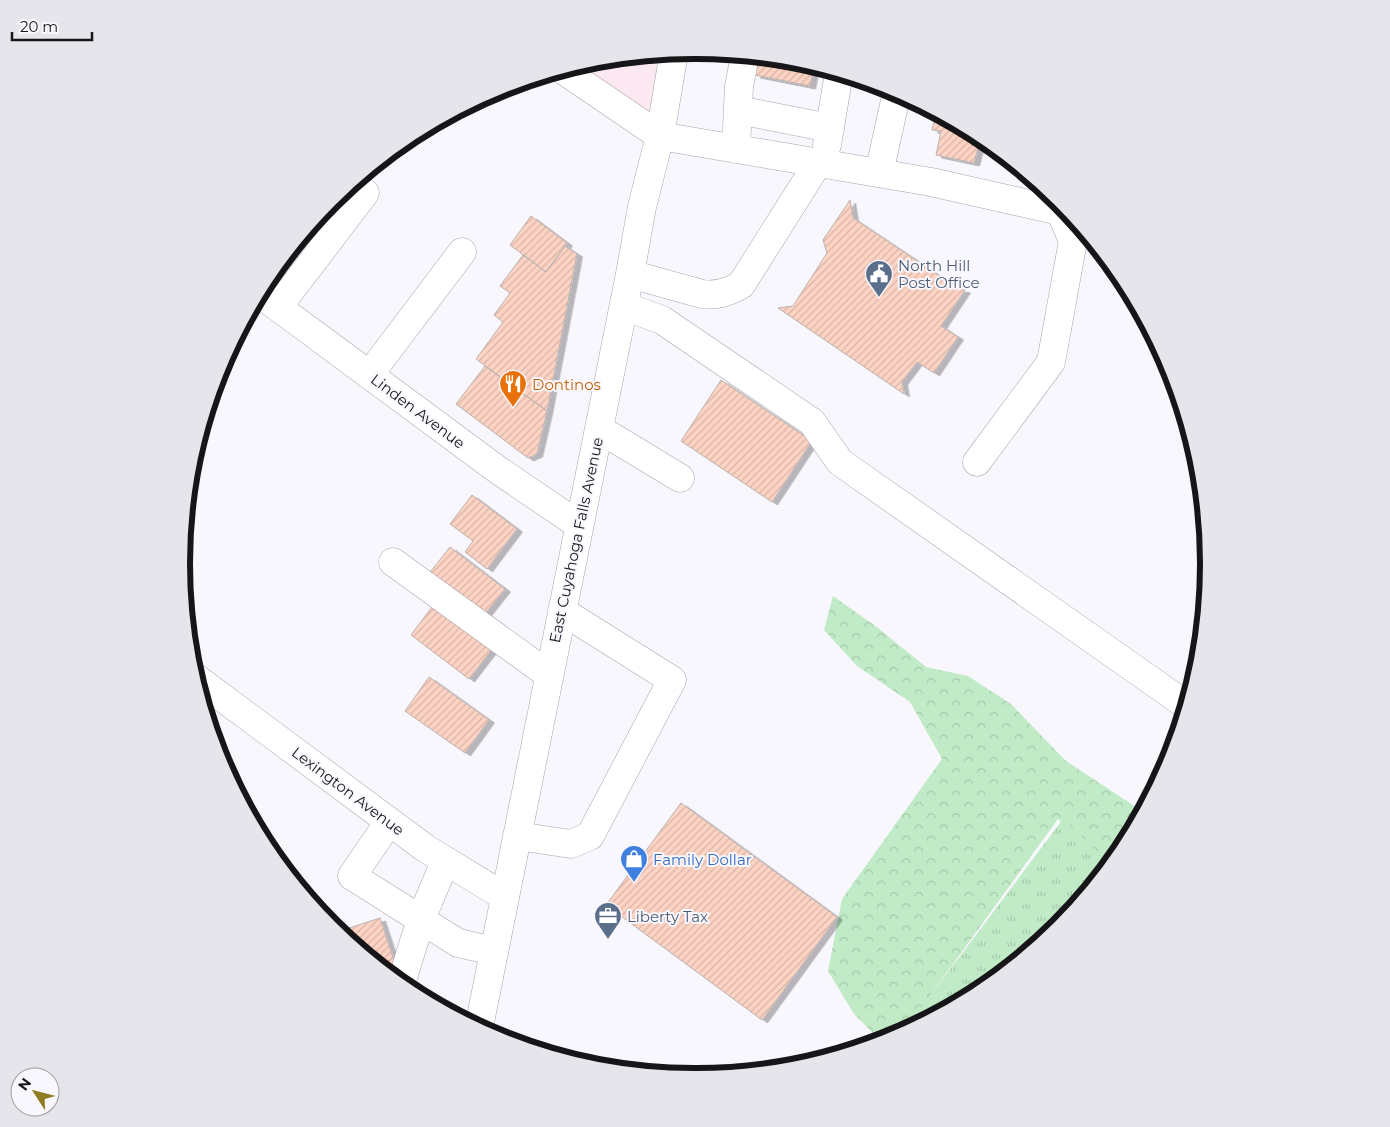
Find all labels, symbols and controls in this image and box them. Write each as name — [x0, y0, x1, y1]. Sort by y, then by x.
scale bar — [12, 10, 92, 42]
text: 20 m — [20, 17, 58, 36]
place label: North Hill Post Office — [898, 256, 980, 292]
public building icon: North Hill Post Office — [864, 259, 894, 298]
street label: Linden Avenue — [367, 369, 469, 453]
restaurant icon: Dontinos — [498, 369, 528, 408]
place label: Dontinos — [532, 375, 601, 394]
street label: East Cuyahoga Falls Avenue — [545, 435, 607, 645]
street label: Lexington Avenue — [288, 743, 408, 839]
shop icon: Family Dollar — [619, 844, 649, 883]
place label: Family Dollar — [653, 850, 752, 869]
office icon: Liberty Tax — [593, 901, 623, 940]
place label: Liberty Tax — [627, 907, 708, 926]
north arrow — [10, 1067, 60, 1117]
text: N — [14, 1074, 35, 1094]

